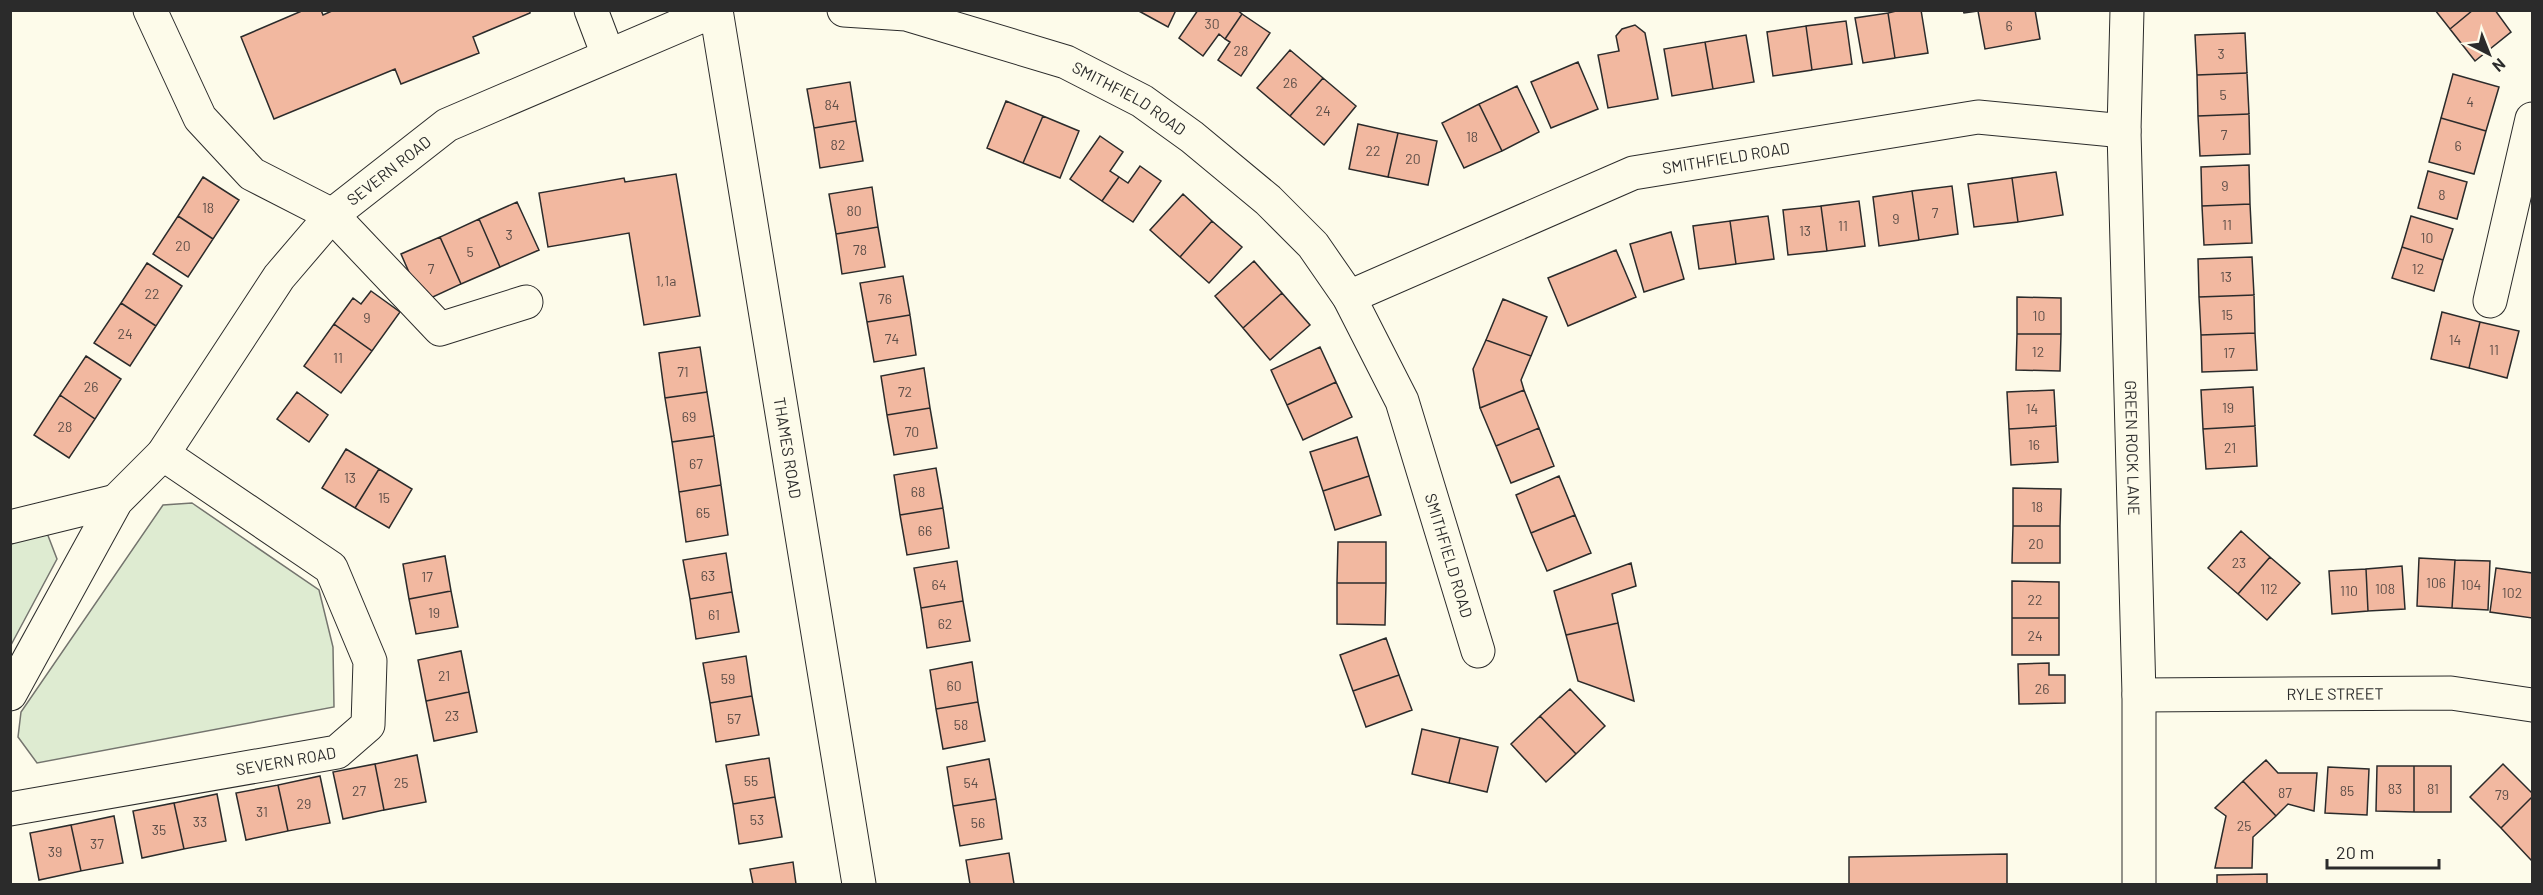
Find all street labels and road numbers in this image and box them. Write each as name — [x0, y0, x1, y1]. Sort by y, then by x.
street label: SMITHFIELD ROAD — [1069, 57, 1190, 139]
street label: SEVERN ROAD — [343, 131, 434, 209]
street label: SMITHFIELD ROAD — [1661, 138, 1791, 177]
street label: GREEN ROCK LANE — [2122, 380, 2144, 516]
street label: THAMES ROAD — [770, 396, 806, 500]
street label: SMITHFIELD ROAD — [1422, 491, 1477, 620]
street label: RYLE STREET — [2286, 683, 2384, 703]
street label: SEVERN ROAD — [234, 742, 337, 778]

